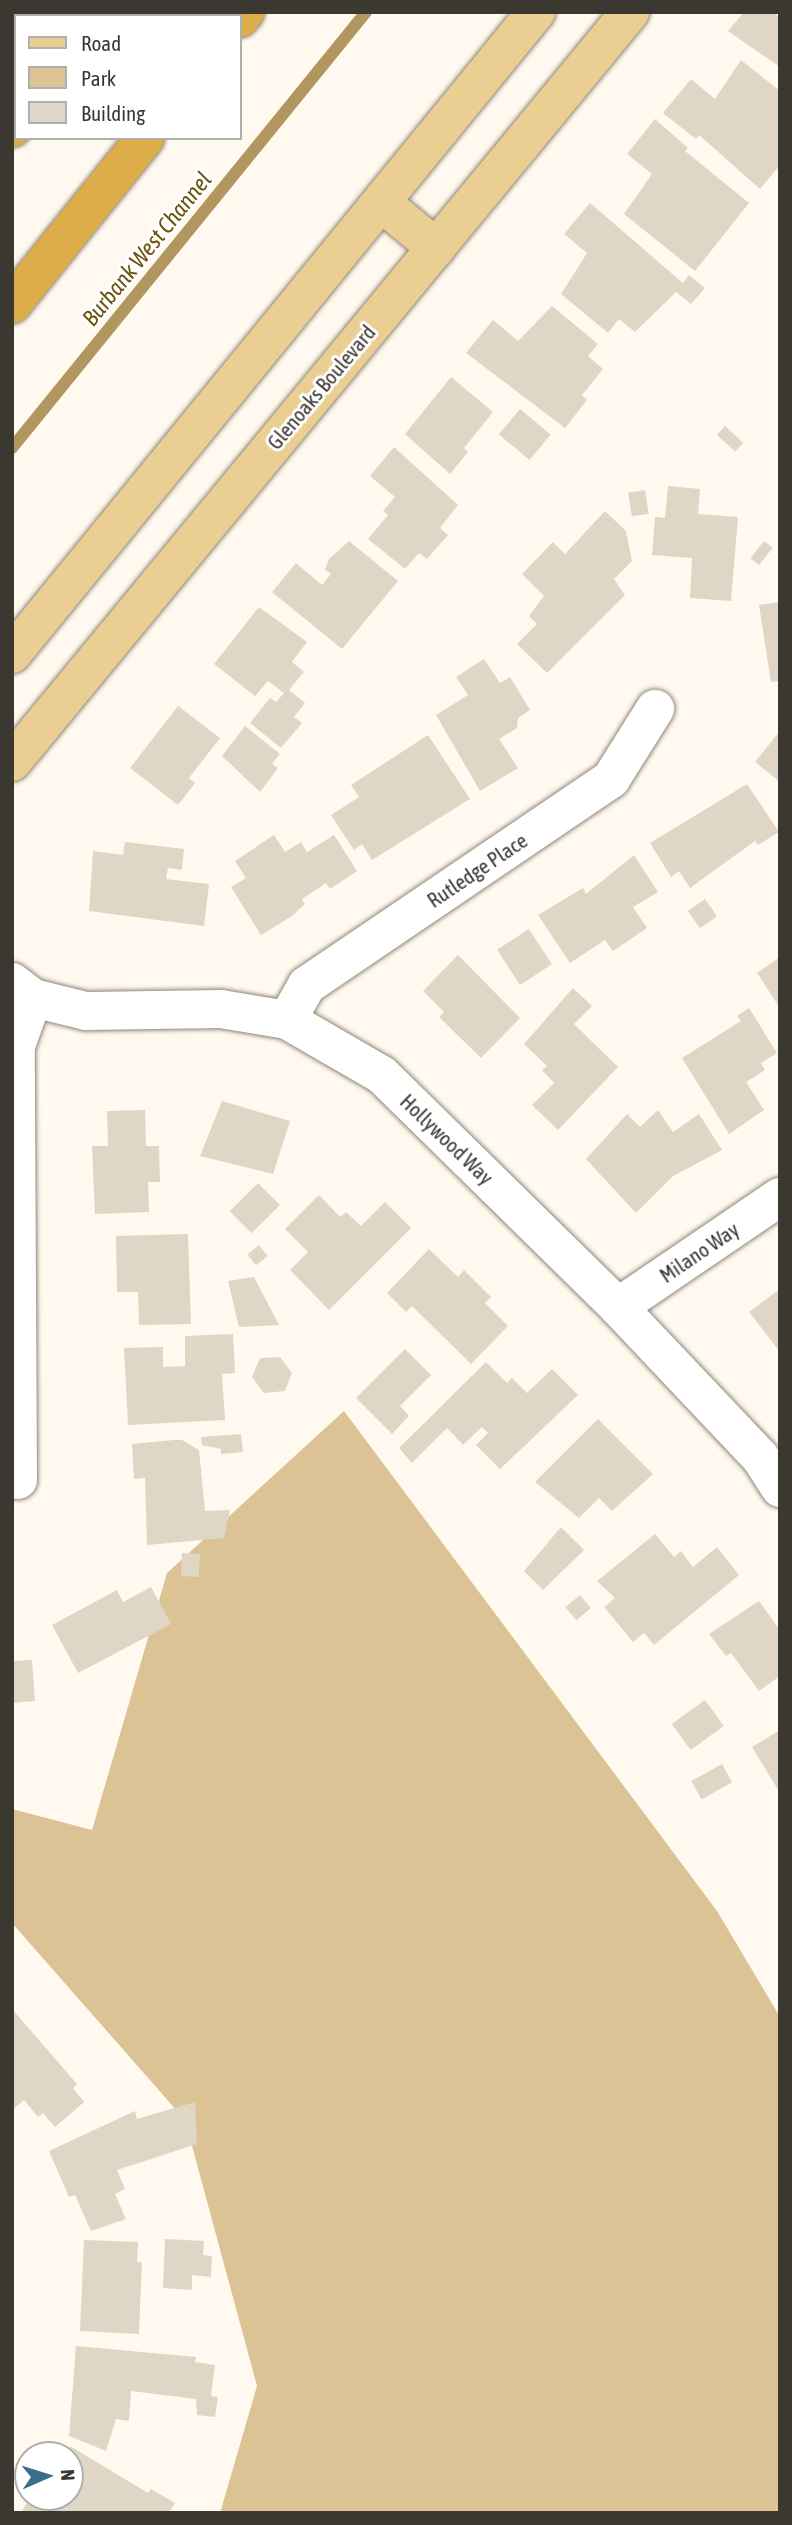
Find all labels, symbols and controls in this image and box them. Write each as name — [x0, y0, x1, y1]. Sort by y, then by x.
legend — [14, 14, 242, 140]
text: Road — [81, 31, 121, 55]
text: Park — [81, 66, 116, 90]
text: Building — [81, 101, 145, 125]
water label: Burbank West Channel — [76, 166, 218, 332]
street label: Glenoaks Boulevard — [262, 320, 380, 454]
street label: Rutledge Place — [422, 827, 532, 913]
street label: Hollywood Way — [395, 1088, 499, 1190]
street label: Milano Way — [655, 1216, 743, 1288]
north arrow — [14, 2441, 84, 2511]
text: N — [57, 2469, 79, 2481]

